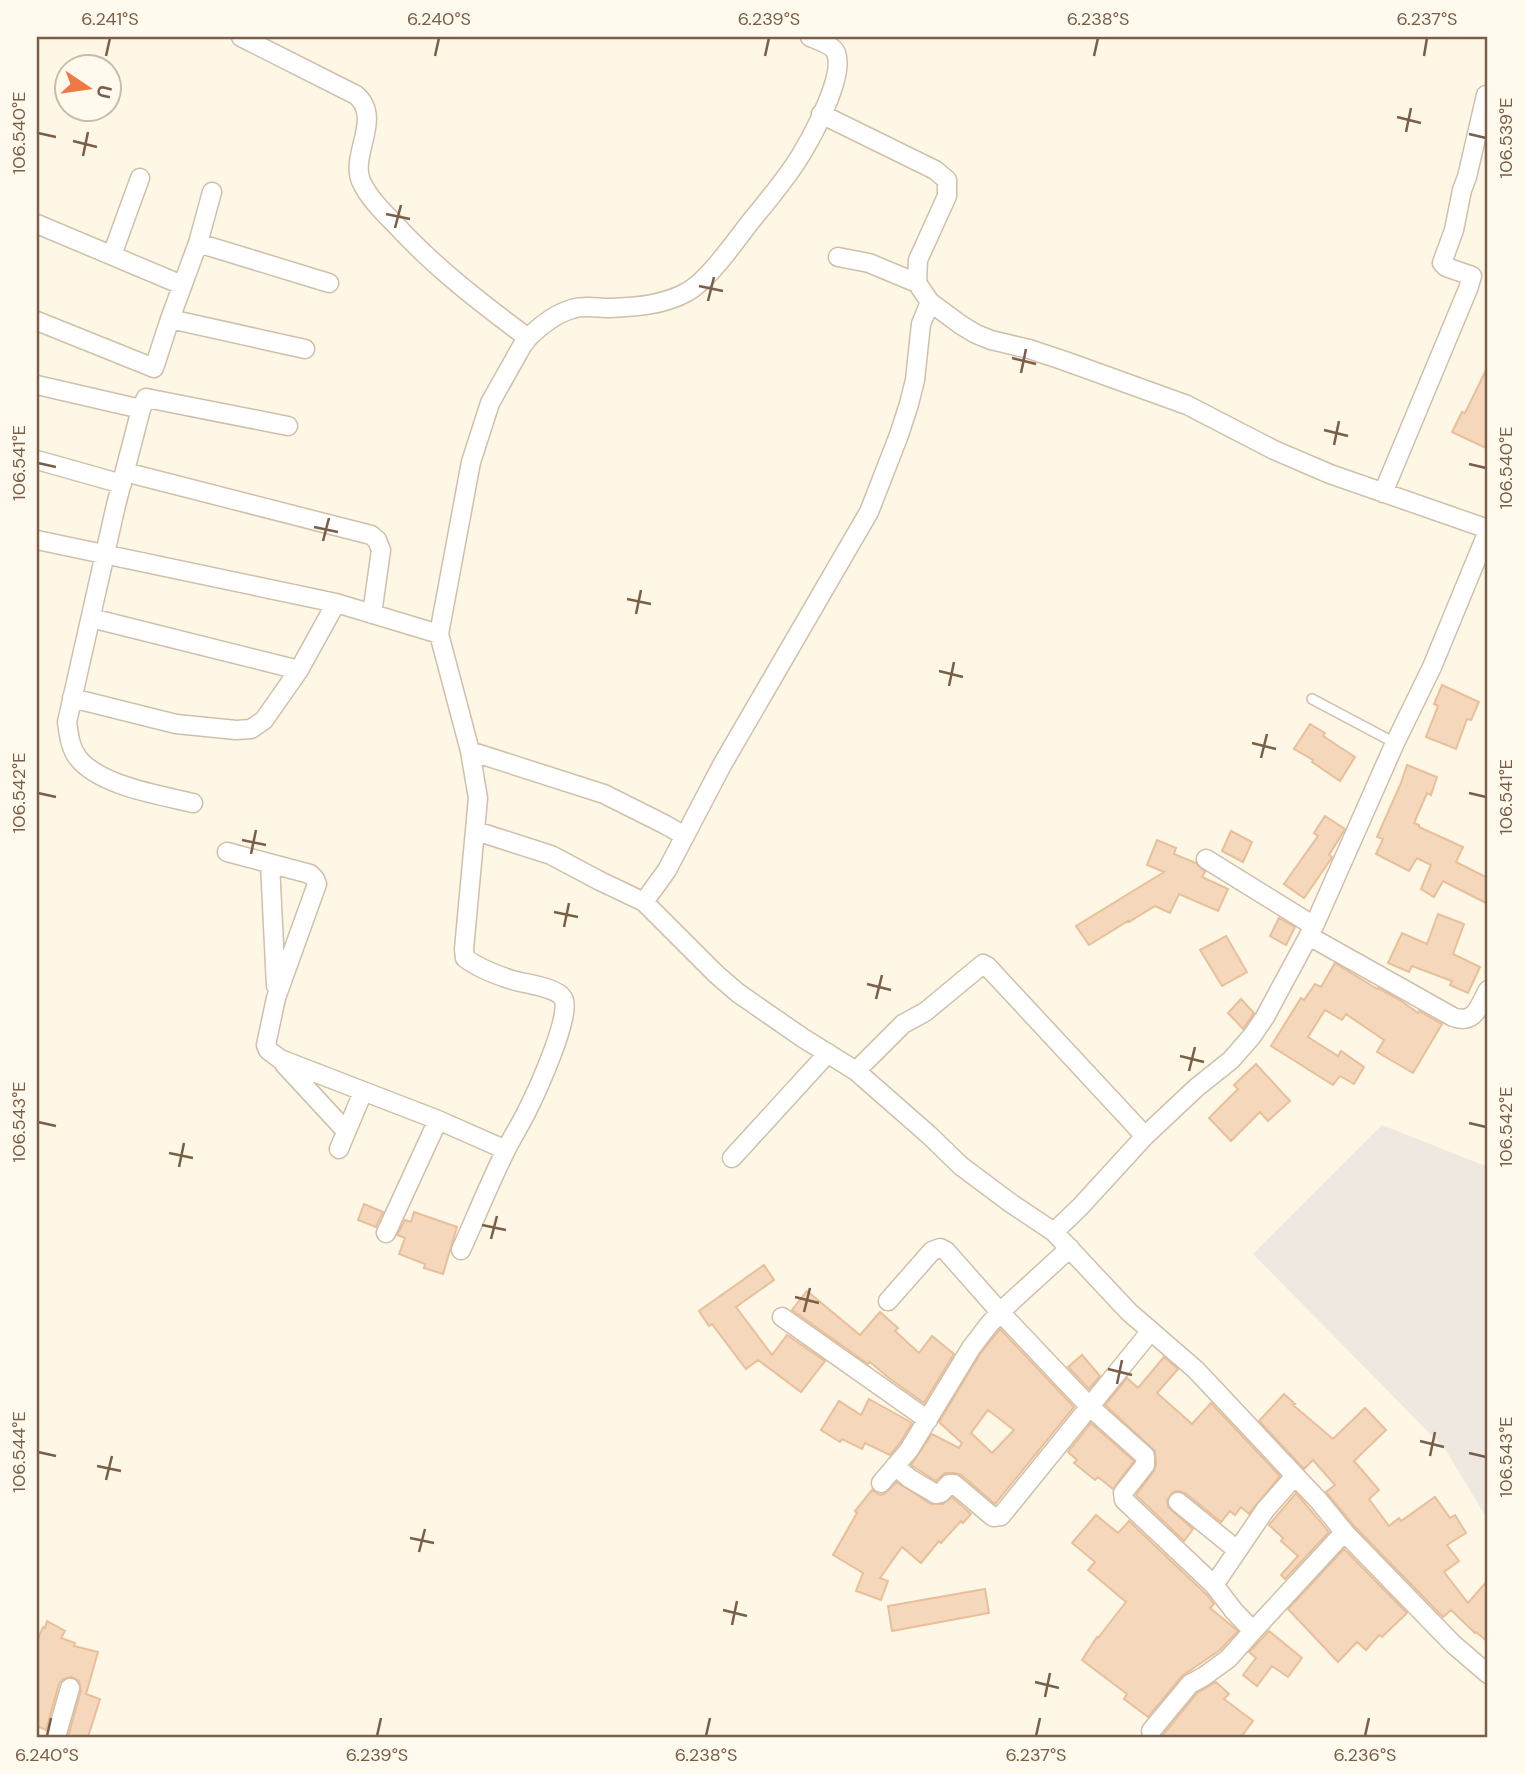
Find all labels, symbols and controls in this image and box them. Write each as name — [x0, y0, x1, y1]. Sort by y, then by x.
text: 6.241°S — [81, 7, 139, 31]
text: 6.240°S — [407, 7, 471, 31]
text: 6.239°S — [738, 7, 800, 31]
text: 6.238°S — [1067, 7, 1129, 31]
text: 6.237°S — [1396, 7, 1458, 31]
north arrow — [52, 52, 122, 122]
text: U — [90, 83, 118, 101]
text: 106.540°E — [7, 92, 31, 174]
text: 106.539°E — [1494, 98, 1518, 178]
text: 106.541°E — [7, 425, 31, 501]
text: 106.540°E — [1494, 427, 1518, 509]
text: 106.542°E — [7, 753, 31, 833]
text: 106.541°E — [1494, 759, 1518, 835]
text: 106.543°E — [7, 1082, 31, 1162]
text: 106.542°E — [1494, 1087, 1518, 1167]
text: 106.544°E — [7, 1411, 31, 1493]
text: 106.543°E — [1494, 1417, 1518, 1497]
text: 6.240°S — [15, 1743, 79, 1767]
text: 6.239°S — [346, 1743, 408, 1767]
text: 6.238°S — [675, 1743, 737, 1767]
text: 6.237°S — [1005, 1743, 1067, 1767]
text: 6.236°S — [1333, 1743, 1397, 1767]

